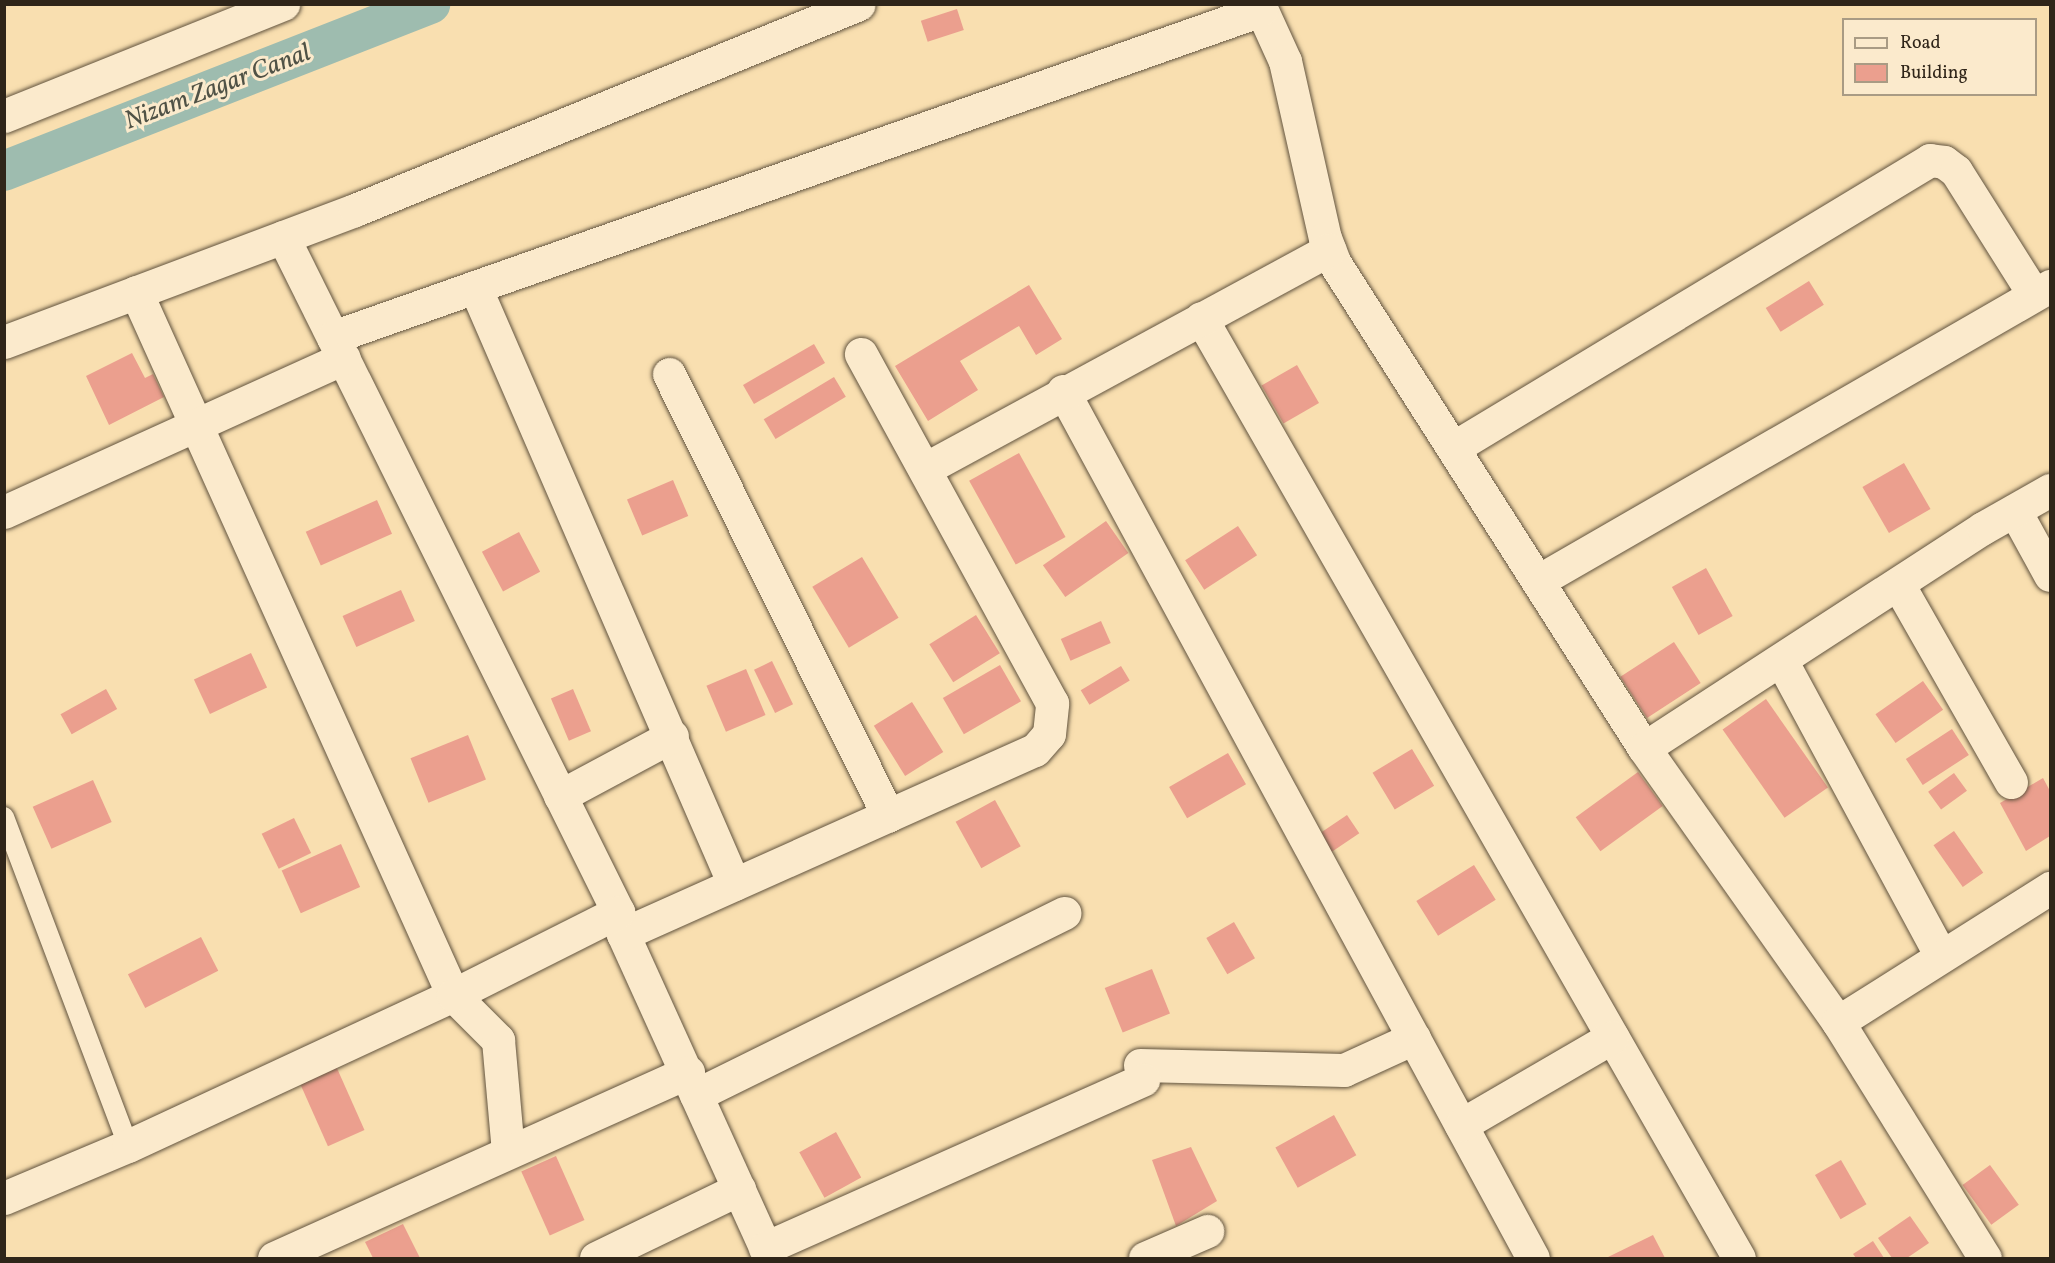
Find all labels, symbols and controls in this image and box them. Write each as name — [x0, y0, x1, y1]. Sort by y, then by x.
legend — [1842, 18, 2037, 96]
text: Road — [1900, 31, 1941, 56]
water label: Nizam Zagar Canal — [120, 38, 316, 138]
text: Building — [1900, 61, 1968, 86]

